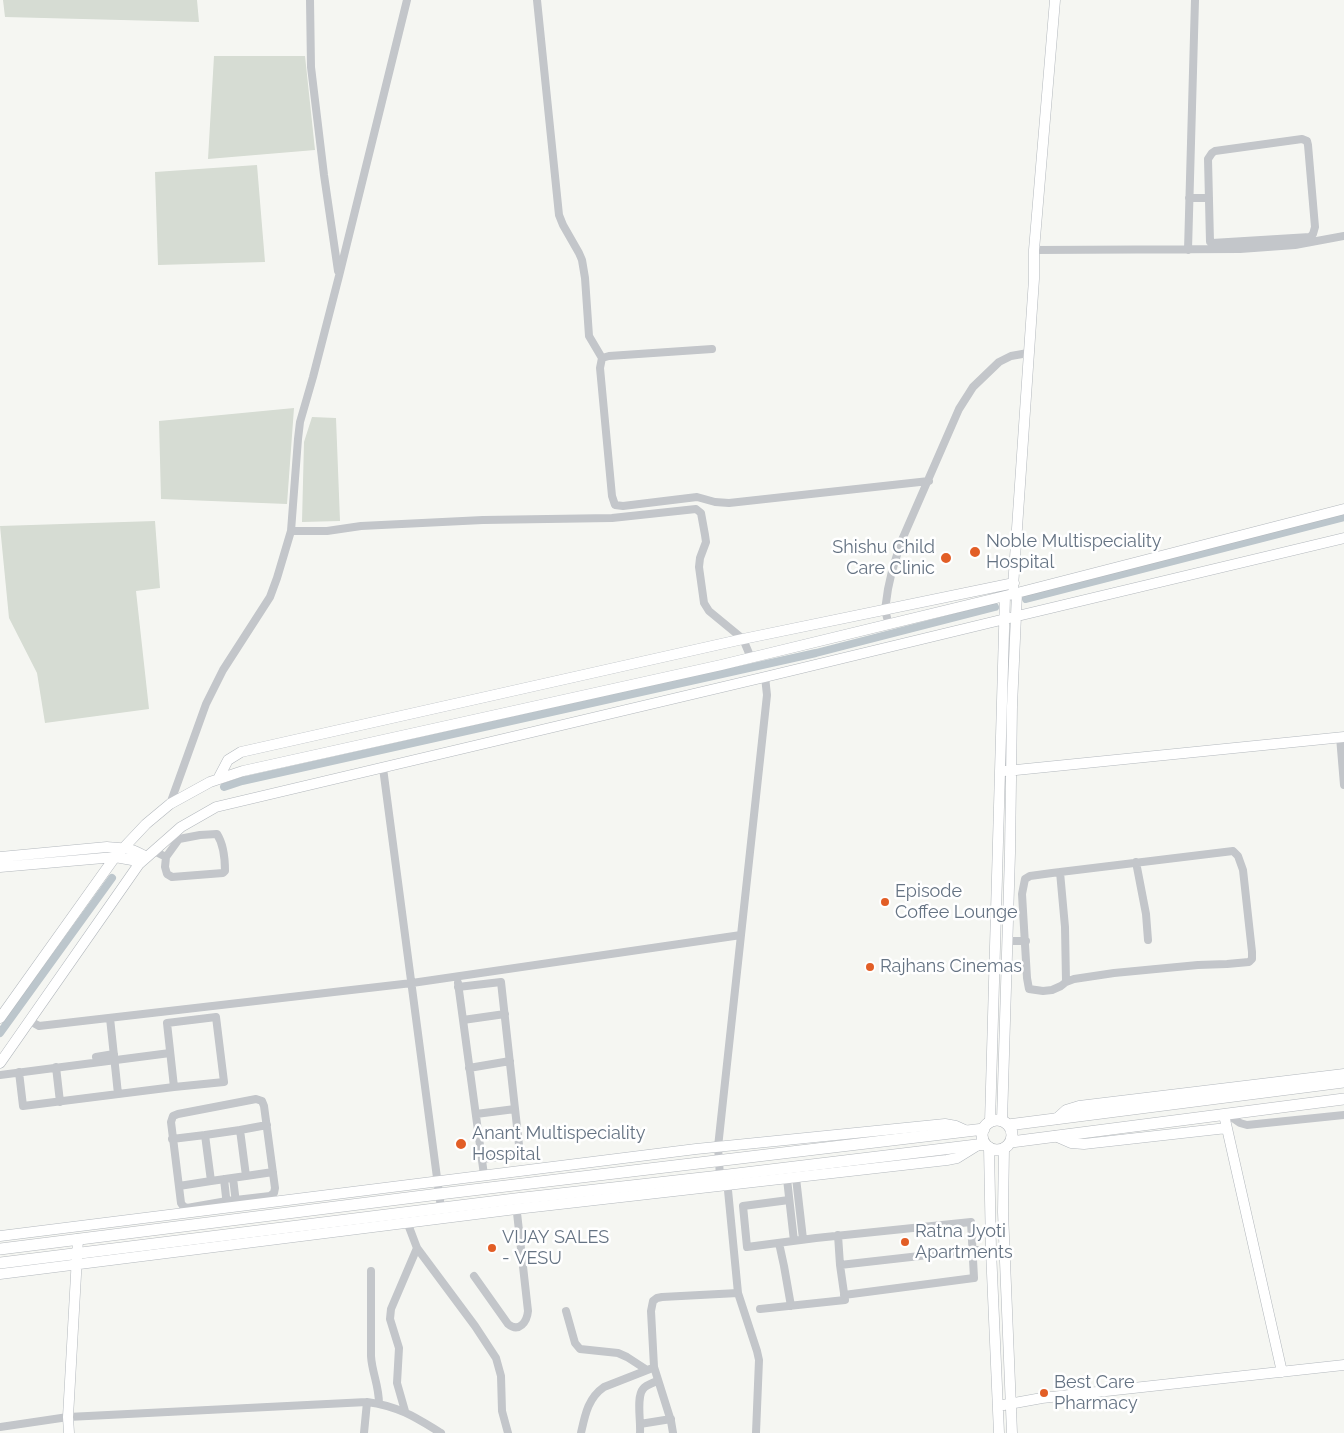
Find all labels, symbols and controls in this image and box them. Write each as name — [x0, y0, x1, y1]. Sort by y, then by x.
place label: Noble Multispeciality Hospital — [986, 531, 1162, 574]
place label: Shishu Child Care Clinic — [832, 537, 935, 580]
marker: Noble Multispeciality Hospital — [968, 545, 982, 559]
marker: Shishu Child Care Clinic — [939, 551, 953, 565]
place label: Episode Coffee Lounge — [895, 881, 1018, 924]
marker: Episode Coffee Lounge — [879, 896, 891, 908]
place label: Rajhans Cinemas — [880, 956, 1022, 978]
marker: Rajhans Cinemas — [864, 961, 876, 973]
place label: Anant Multispeciality Hospital — [472, 1123, 645, 1166]
marker: Anant Multispeciality Hospital — [454, 1137, 468, 1151]
place label: Ratna Jyoti Apartments — [915, 1221, 1013, 1264]
place label: VIJAY SALES - VESU — [502, 1227, 609, 1270]
marker: Ratna Jyoti Apartments — [899, 1236, 911, 1248]
marker: VIJAY SALES - VESU — [486, 1242, 498, 1254]
place label: Best Care Pharmacy — [1054, 1372, 1138, 1415]
marker: Best Care Pharmacy — [1038, 1387, 1050, 1399]

